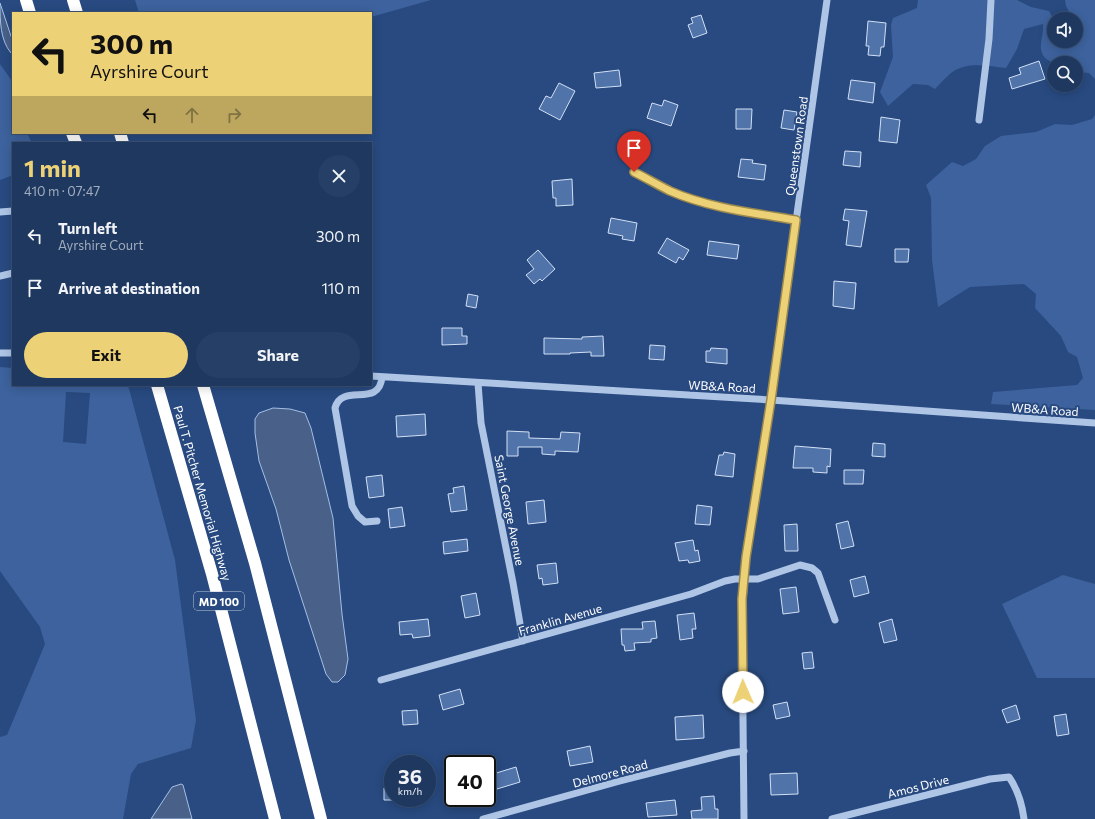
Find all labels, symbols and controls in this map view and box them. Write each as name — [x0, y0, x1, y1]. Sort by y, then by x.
map controls — [1047, 12, 1083, 92]
button: sound — [1047, 12, 1083, 48]
text: 300 m — [90, 26, 173, 60]
icon: left — [24, 28, 76, 80]
button: search — [1047, 56, 1083, 92]
text: Ayrshire Court — [90, 60, 209, 82]
street label: Queenstown Road — [782, 95, 810, 197]
icon: left — [139, 104, 161, 126]
icon: ahead — [181, 104, 203, 126]
icon: right — [223, 104, 245, 126]
pin — [617, 131, 651, 172]
icon: arrive — [623, 137, 645, 159]
text: 1 min — [24, 153, 81, 182]
button: close — [318, 155, 360, 197]
text: 410 m · 07:47 — [24, 183, 100, 199]
text: Turn left — [58, 219, 117, 237]
icon: left — [24, 225, 46, 247]
text: 300 m — [316, 227, 360, 245]
text: Ayrshire Court — [58, 237, 144, 253]
icon: arrive — [24, 277, 46, 299]
text: Arrive at destination — [58, 279, 200, 297]
text: 110 m — [321, 279, 360, 297]
button: Exit — [24, 332, 188, 378]
button: Share — [196, 332, 360, 378]
street label: WB&A Road — [688, 377, 756, 395]
street label: WB&A Road — [1011, 400, 1079, 418]
street label: Paul T. Pitcher Memorial Highway — [171, 404, 235, 582]
street label: Saint George Avenue — [492, 453, 528, 567]
road number: MD 100 — [194, 592, 244, 610]
street label: Franklin Avenue — [517, 600, 603, 638]
position arrow — [722, 671, 764, 713]
speed limit sign: 40 — [444, 755, 496, 807]
street label: Delmore Road — [571, 756, 649, 790]
text: 36 — [398, 764, 422, 788]
street label: Amos Drive — [886, 772, 950, 800]
text: km/h — [398, 785, 422, 797]

